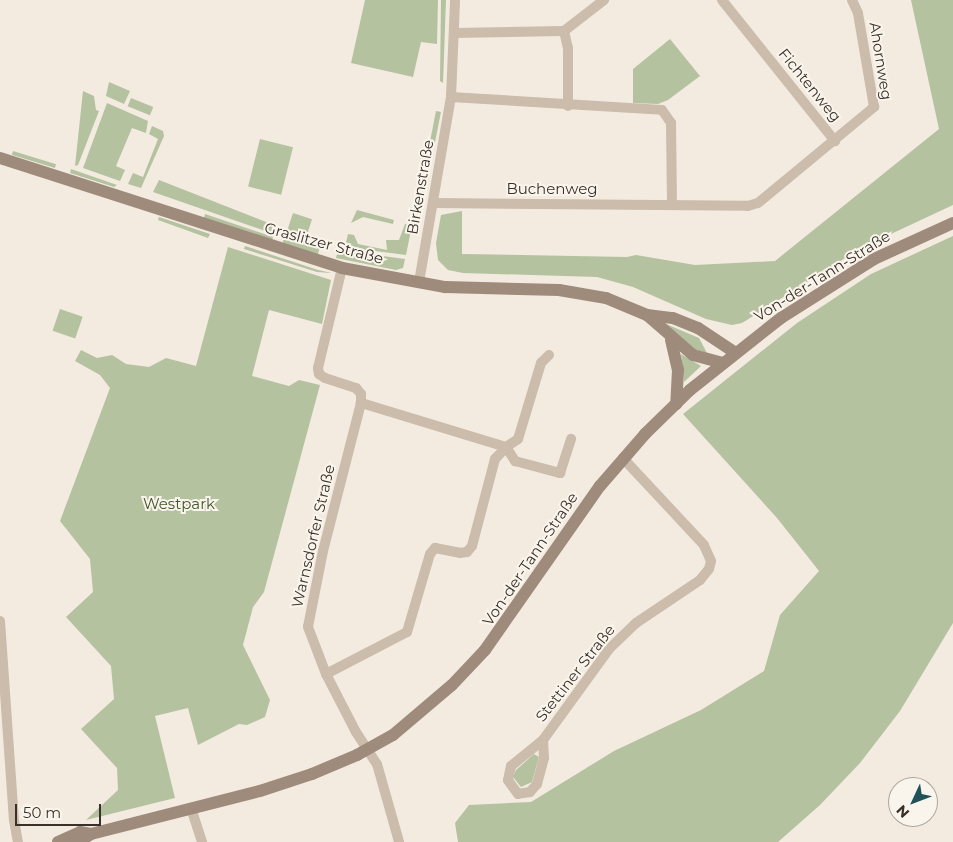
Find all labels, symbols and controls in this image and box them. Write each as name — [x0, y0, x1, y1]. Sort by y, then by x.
street label: Ahornweg — [866, 21, 896, 101]
street label: Fichtenweg — [775, 45, 845, 125]
street label: Birkenstraße — [403, 138, 437, 236]
street label: Buchenweg — [506, 180, 598, 198]
street label: Graslitzer Straße — [263, 218, 385, 268]
street label: Von-der-Tann-Straße — [751, 227, 893, 325]
street label: Warnsdorfer Straße — [288, 463, 338, 609]
street label: Von-der-Tann-Straße — [479, 489, 581, 629]
park label: Westpark — [143, 495, 215, 513]
street label: Stettiner Straße — [532, 621, 618, 725]
north arrow — [888, 777, 938, 827]
scale bar — [18, 794, 104, 826]
text: N — [892, 801, 913, 822]
text: 50 m — [23, 803, 61, 822]

